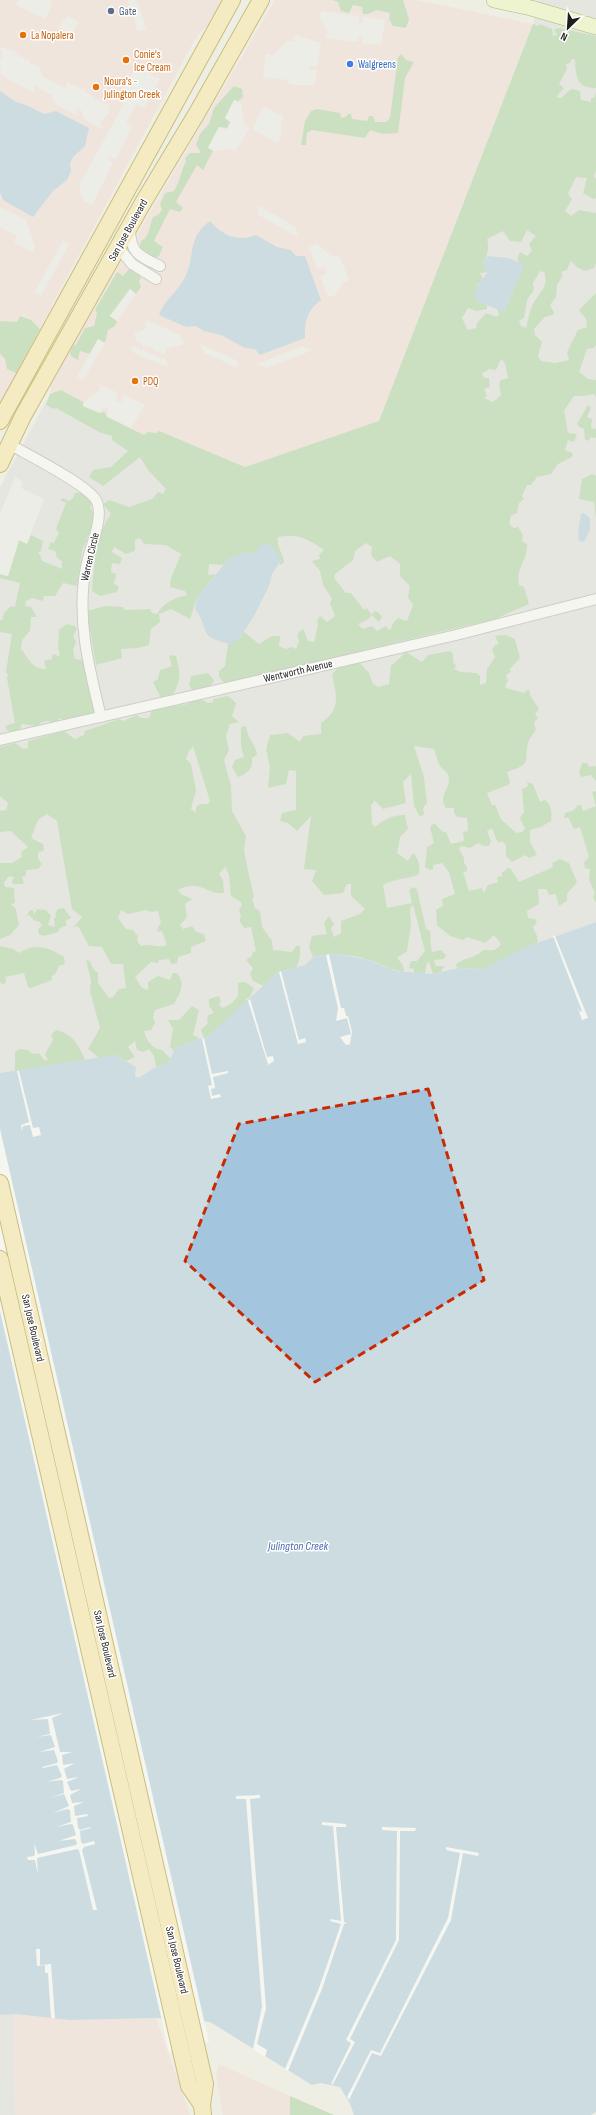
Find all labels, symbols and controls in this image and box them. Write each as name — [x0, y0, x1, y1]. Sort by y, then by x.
place label: Gate — [119, 5, 136, 18]
marker: Gate — [106, 6, 116, 16]
north arrow — [548, 8, 588, 48]
place label: La Nopalera — [31, 29, 74, 42]
text: N — [558, 29, 569, 44]
marker: La Nopalera — [18, 30, 28, 40]
place label: Conie's Ice Cream — [134, 48, 171, 74]
marker: Conie's Ice Cream — [121, 55, 131, 65]
place label: Walgreens — [358, 58, 396, 71]
marker: Walgreens — [345, 59, 355, 69]
place label: Noura's - Julington Creek — [103, 75, 161, 101]
marker: Noura's - Julington Creek — [91, 82, 101, 92]
street label: San Jose Boulevard — [106, 196, 151, 263]
place label: PDQ — [143, 375, 158, 388]
marker: PDQ — [130, 376, 140, 386]
street label: Warren Circle — [78, 531, 102, 583]
street label: Wentworth Avenue — [262, 657, 334, 685]
street label: San Jose Boulevard — [19, 1293, 47, 1363]
water label: Julington Creek — [267, 1539, 328, 1554]
street label: San Jose Boulevard — [91, 1609, 119, 1679]
street label: San Jose Boulevard — [163, 1925, 191, 1995]

